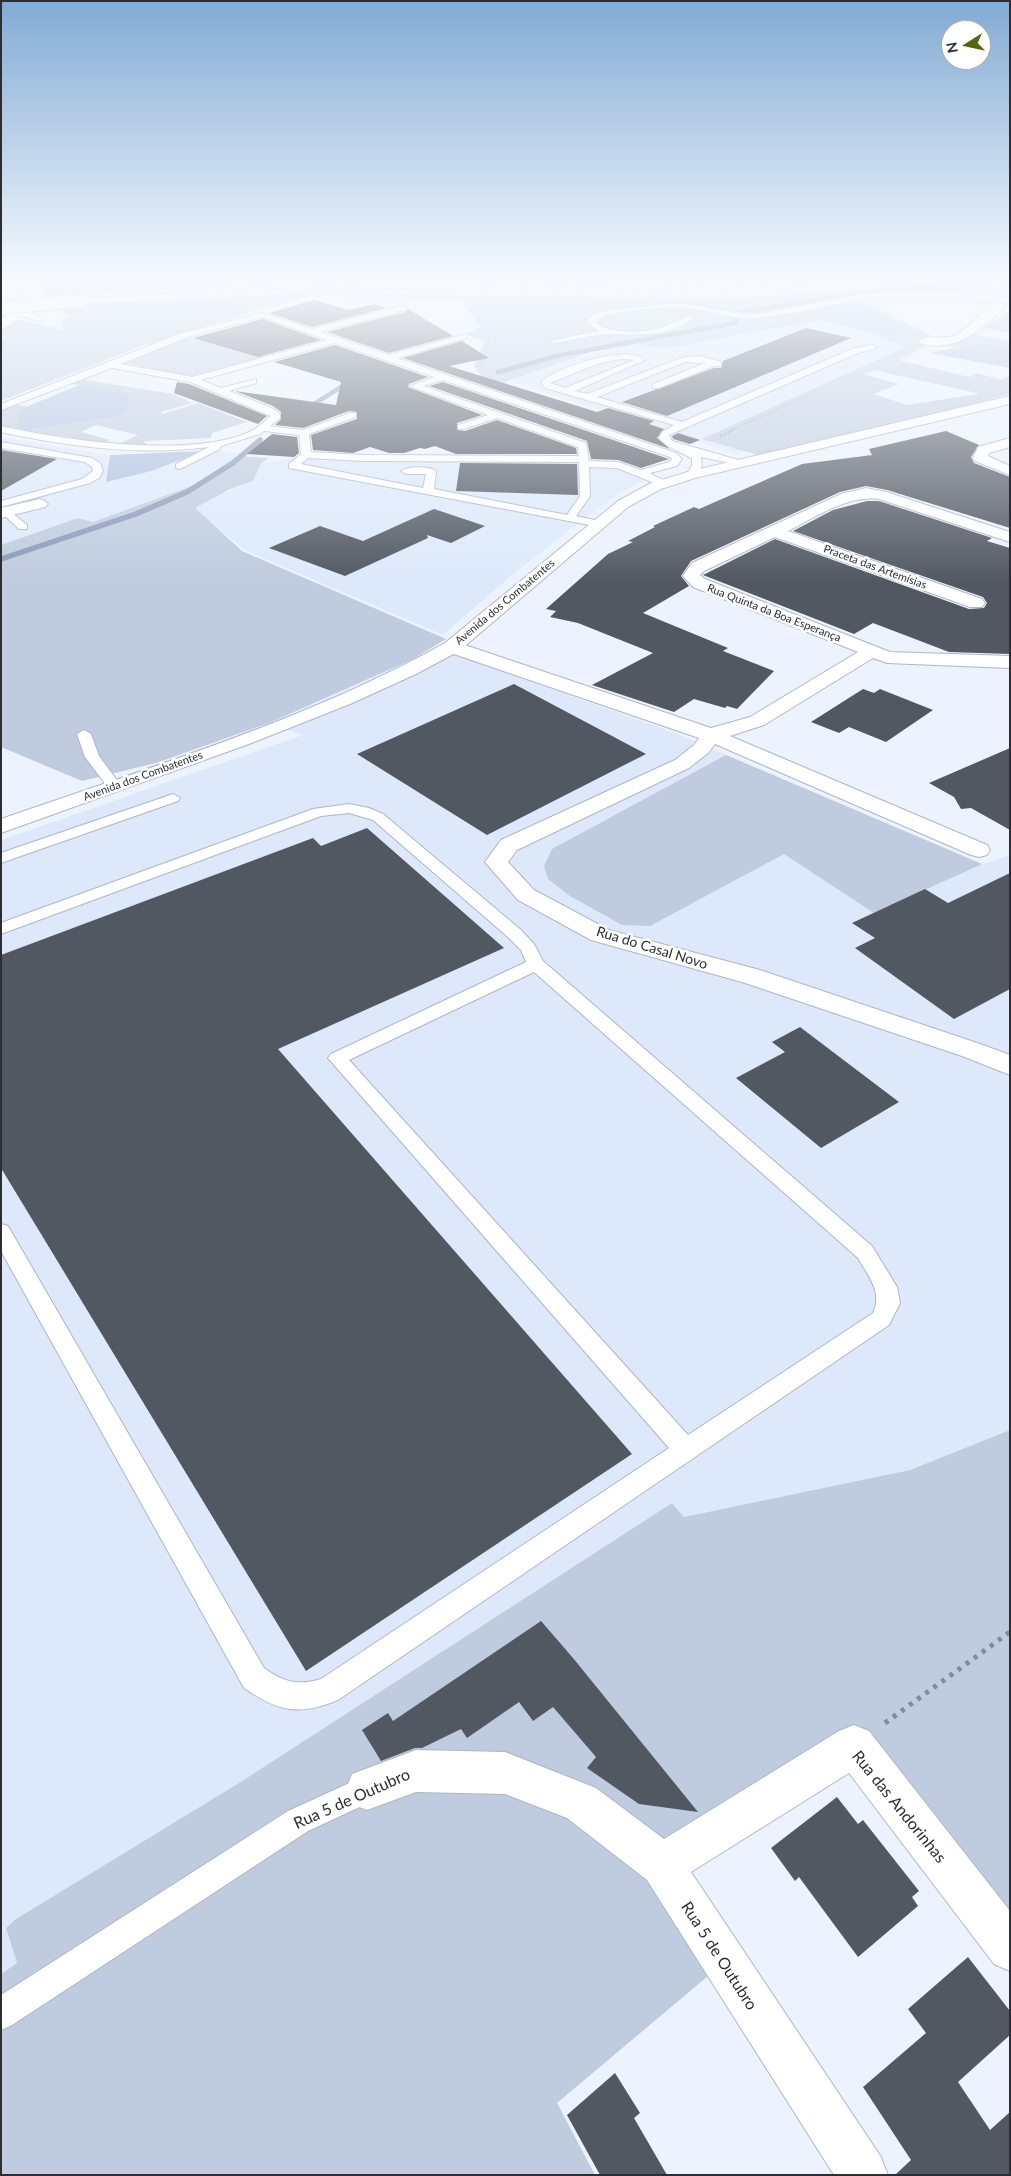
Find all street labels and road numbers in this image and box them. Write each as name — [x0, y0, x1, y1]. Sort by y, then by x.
street label: Praceta das Artemísias — [822, 542, 928, 592]
street label: Avenida dos Combatentes — [453, 556, 557, 648]
street label: Rua Quinta da Boa Esperança — [705, 581, 843, 645]
street label: Avenida dos Combatentes — [82, 748, 204, 804]
street label: Rua do Casal Novo — [594, 923, 710, 973]
street label: Rua das Andorinhas — [848, 1747, 950, 1867]
street label: Rua 5 de Outubro — [291, 1765, 413, 1833]
street label: Rua 5 de Outubro — [677, 1898, 761, 2014]

